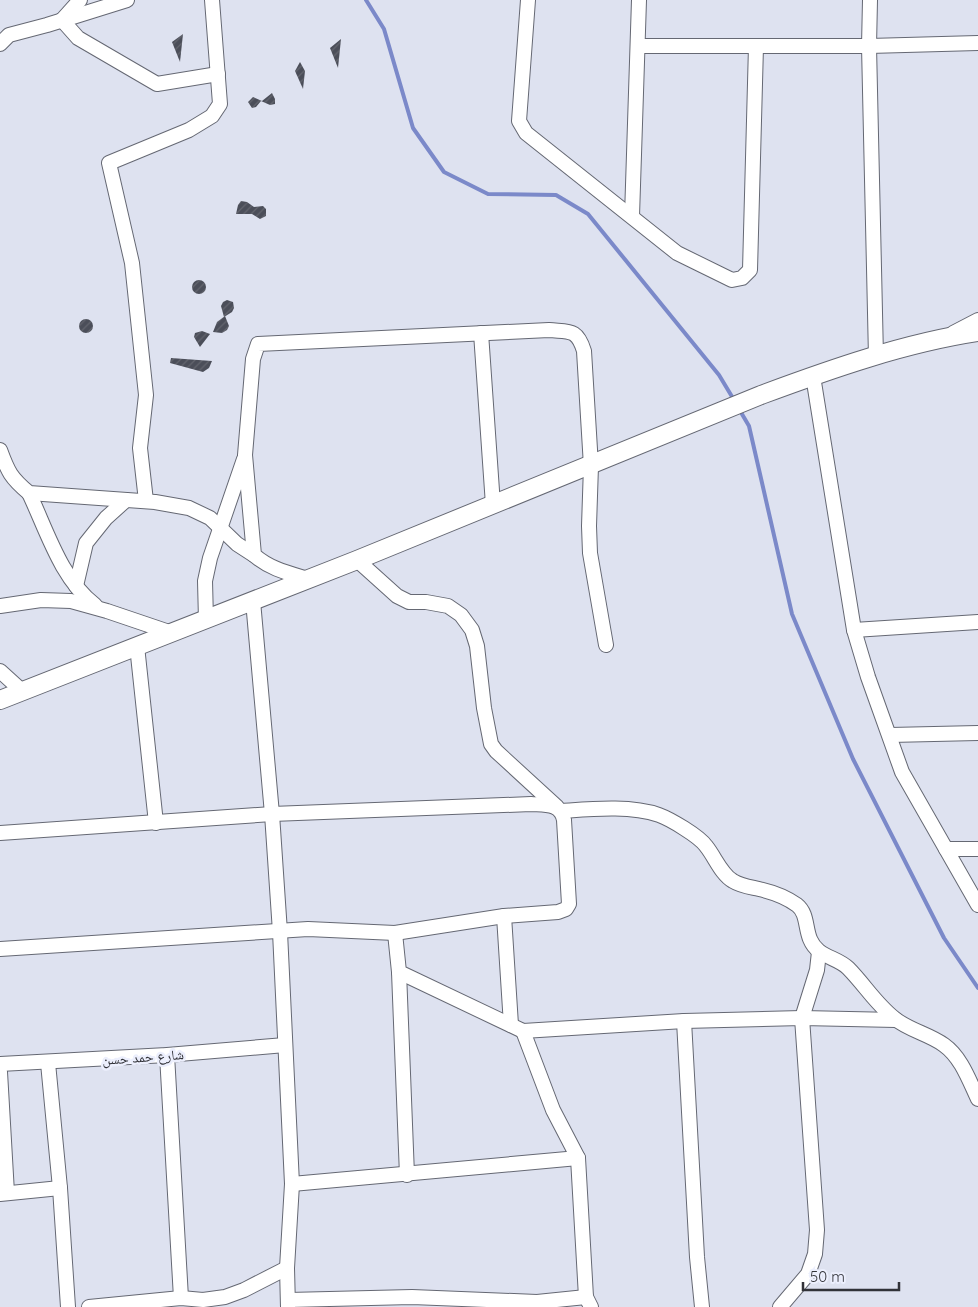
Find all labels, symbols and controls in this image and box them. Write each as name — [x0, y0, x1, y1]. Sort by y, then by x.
street label: شارع حمد حسن — [101, 1045, 185, 1070]
scale bar — [803, 1260, 899, 1292]
text: 50 m — [810, 1267, 845, 1286]

